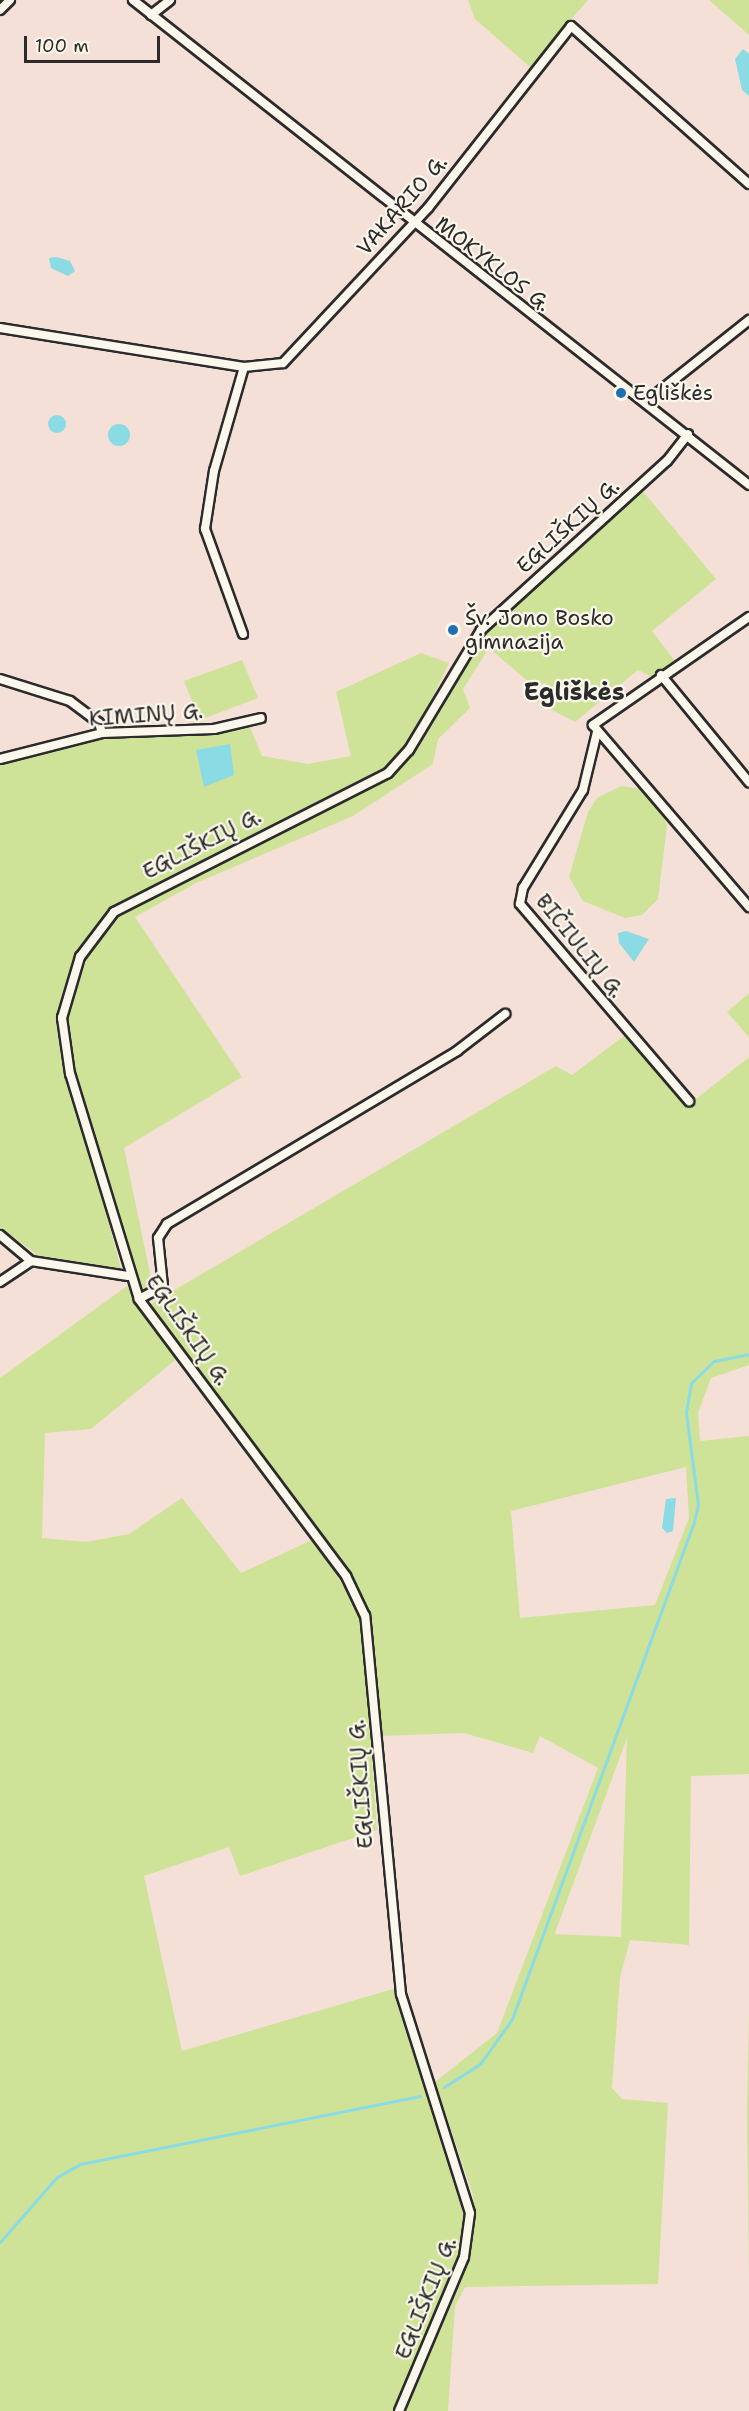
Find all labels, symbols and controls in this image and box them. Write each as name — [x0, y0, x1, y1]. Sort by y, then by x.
scale bar — [27, 24, 164, 62]
text: 100 m — [35, 34, 89, 58]
street label: VAKARIO G. — [352, 150, 452, 260]
street label: MOKYKLOS G. — [430, 211, 556, 317]
place label: Egliškės — [633, 380, 713, 406]
marker: Egliškės — [614, 386, 628, 400]
street label: EGLIŠKIŲ G. — [511, 473, 625, 579]
place label: Šv. Jono Bosko gimnazija — [465, 605, 614, 655]
marker: Šv. Jono Bosko gimnazija — [446, 623, 460, 637]
district label: Egliškės — [523, 679, 625, 707]
street label: KIMINŲ G. — [88, 698, 204, 732]
street label: EGLIŠKIŲ G. — [138, 803, 266, 885]
street label: BIČIULIŲ G. — [530, 889, 630, 1003]
street label: EGLIŠKIŲ G. — [140, 1270, 236, 1390]
street label: EGLIŠKIŲ G. — [344, 1718, 378, 1850]
street label: EGLIŠKIŲ G. — [390, 2233, 462, 2363]

